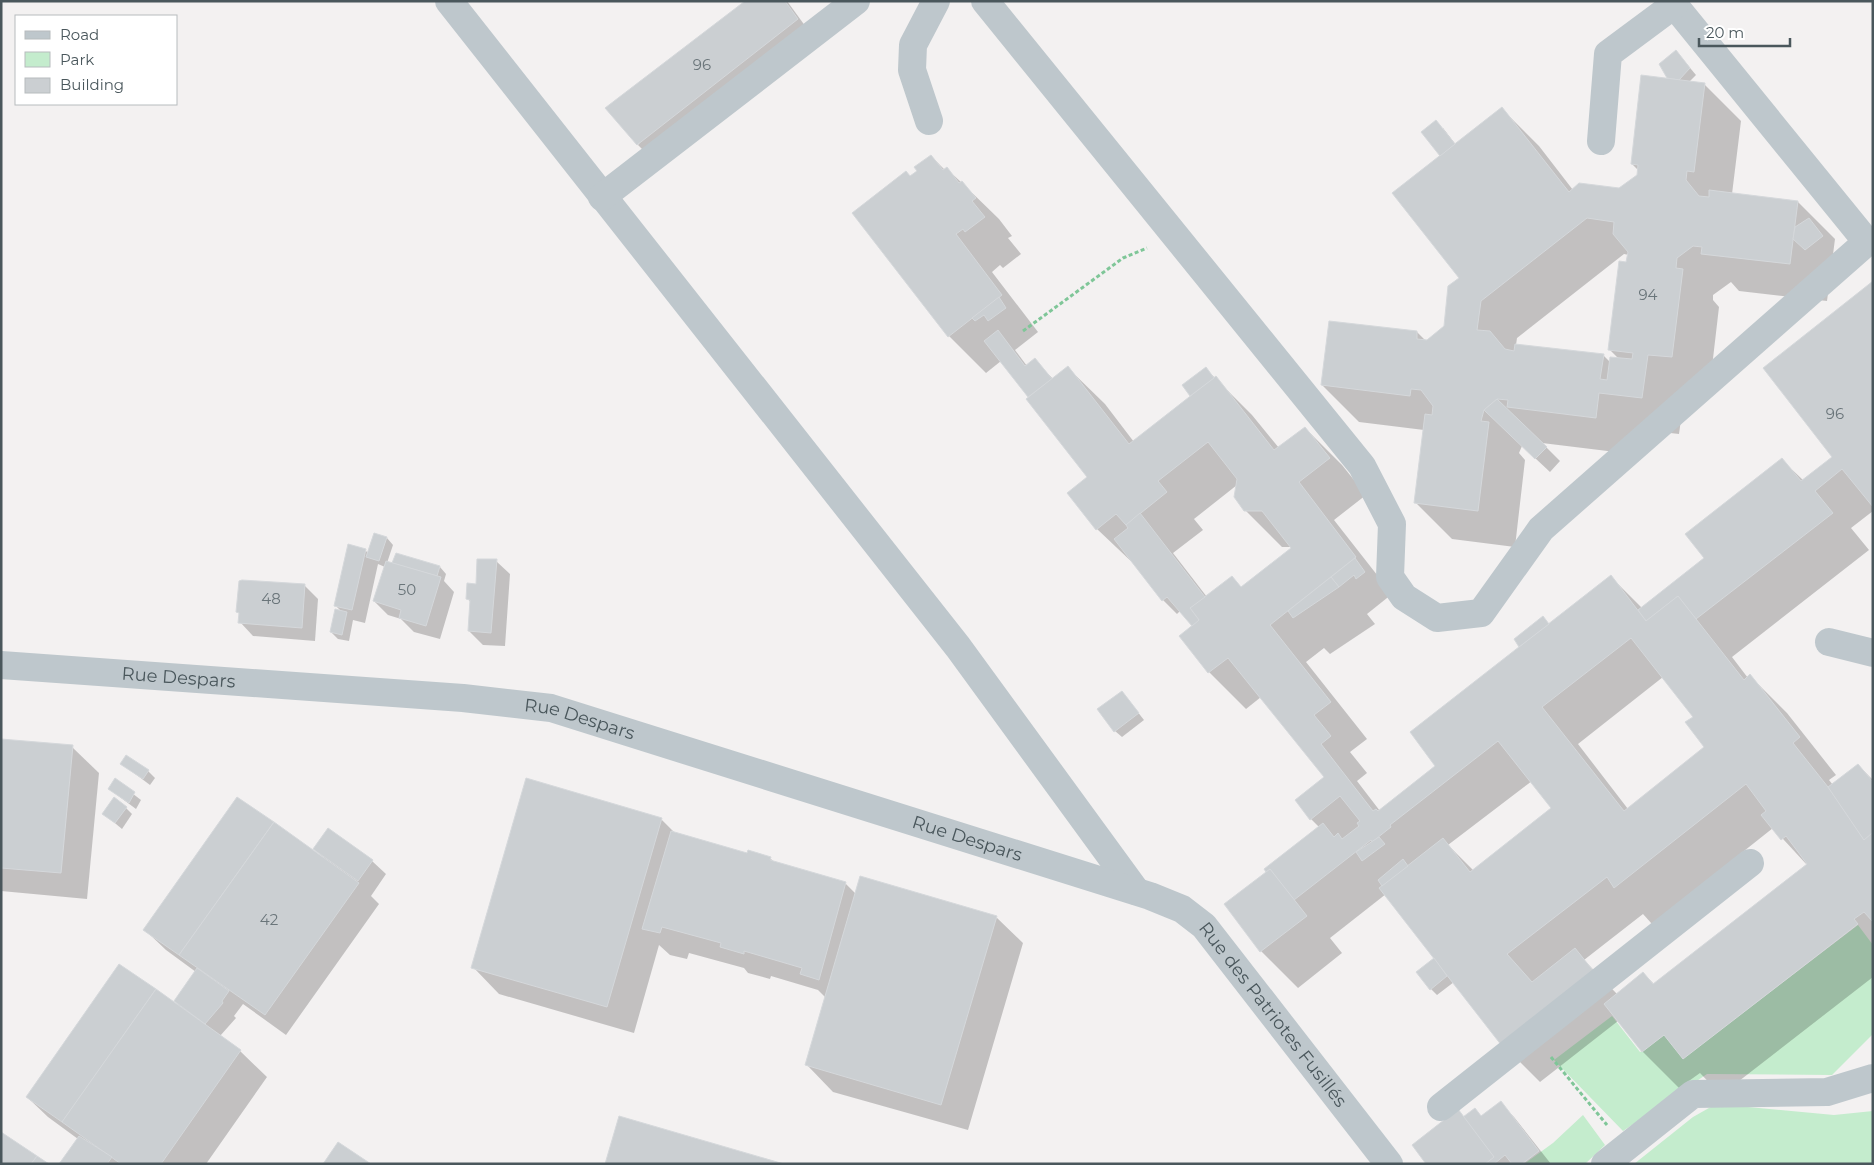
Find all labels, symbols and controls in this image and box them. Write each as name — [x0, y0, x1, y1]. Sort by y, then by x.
legend — [15, 15, 178, 105]
scale bar — [1699, 15, 1790, 47]
text: 20 m — [1706, 23, 1744, 42]
text: Road — [60, 25, 99, 44]
text: Park — [60, 50, 94, 69]
house number: 96 — [693, 55, 711, 74]
text: Building — [60, 75, 124, 94]
house number: 94 — [1638, 285, 1658, 304]
house number: 96 — [1826, 404, 1844, 423]
house number: 50 — [398, 580, 416, 599]
house number: 48 — [261, 589, 281, 608]
street label: Rue Despars — [121, 663, 236, 693]
street label: Rue Despars — [523, 694, 638, 745]
street label: Rue Despars — [910, 811, 1025, 866]
house number: 42 — [260, 910, 278, 929]
street label: Rue des Patriotes Fusillés — [1194, 917, 1352, 1112]

